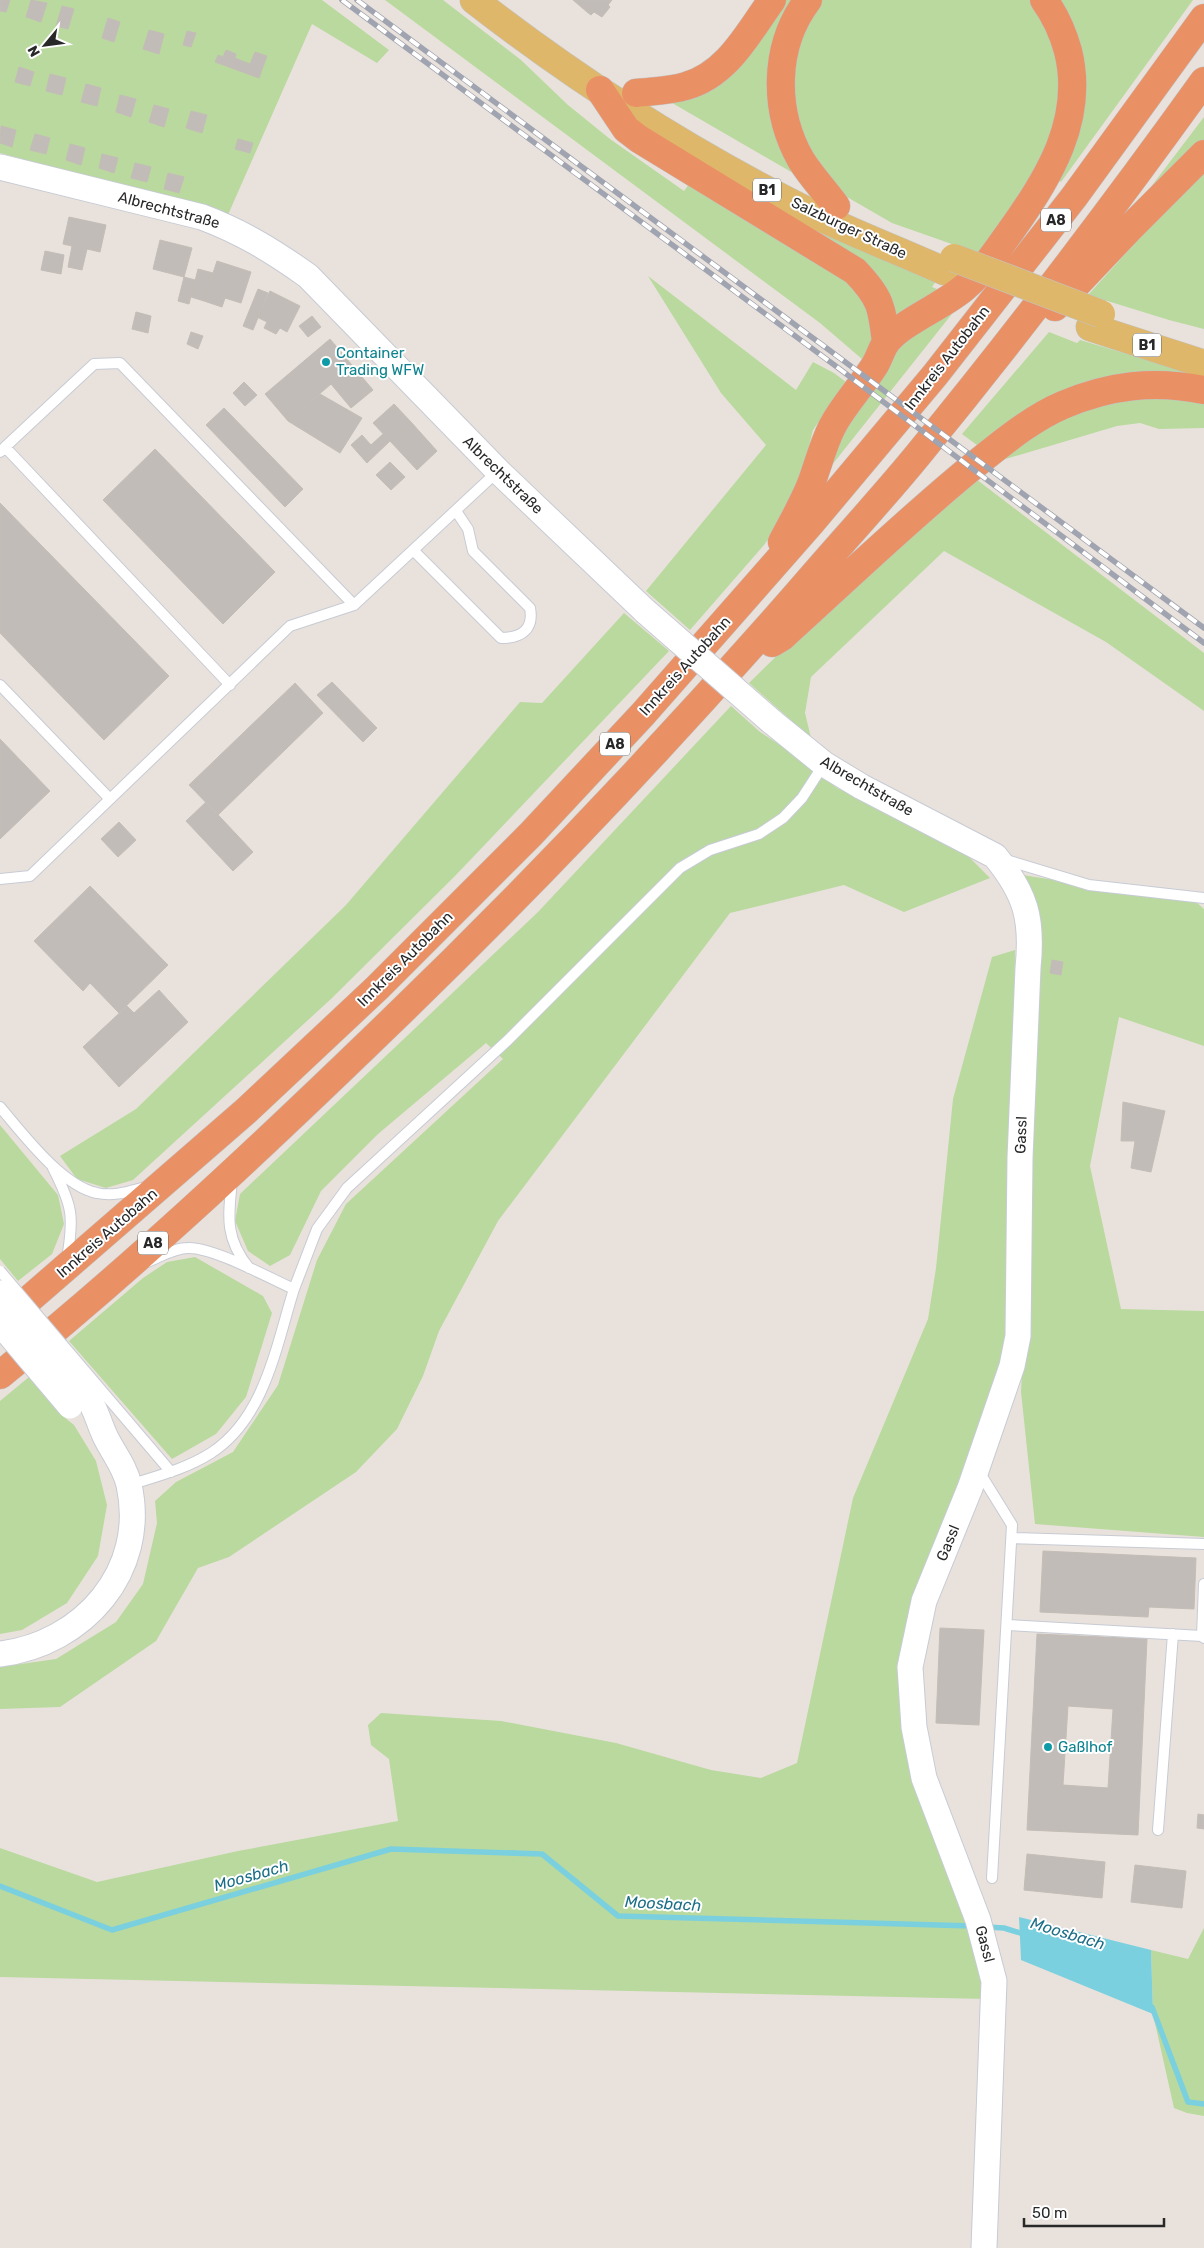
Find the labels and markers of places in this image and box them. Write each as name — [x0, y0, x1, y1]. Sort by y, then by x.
place label: Container Trading WFW — [336, 344, 424, 379]
marker: Container Trading WFW — [320, 356, 332, 368]
place label: Gaßlhof — [1058, 1738, 1113, 1756]
marker: Gaßlhof — [1042, 1741, 1054, 1753]

